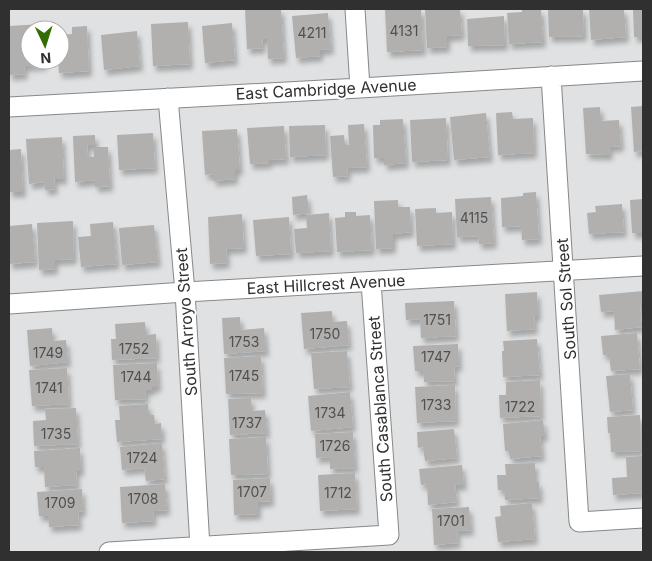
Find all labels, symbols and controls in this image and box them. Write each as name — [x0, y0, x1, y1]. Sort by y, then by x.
north arrow — [20, 20, 70, 70]
house number: 4131 — [390, 22, 418, 39]
house number: 4211 — [298, 24, 326, 41]
text: N — [40, 50, 52, 67]
street label: East Cambridge Avenue — [235, 74, 417, 104]
house number: 4115 — [460, 209, 488, 226]
street label: South Sol Street — [552, 237, 580, 361]
street label: South Arroyo Street — [171, 247, 201, 397]
street label: East Hillcrest Avenue — [246, 270, 406, 298]
house number: 1751 — [423, 311, 451, 328]
street label: South Casablanca Street — [364, 315, 396, 503]
house number: 1750 — [310, 325, 340, 342]
house number: 1753 — [229, 333, 259, 350]
house number: 1752 — [119, 340, 149, 357]
house number: 1749 — [33, 344, 63, 361]
house number: 1747 — [421, 348, 451, 365]
house number: 1745 — [229, 367, 259, 384]
house number: 1744 — [121, 368, 151, 385]
house number: 1741 — [35, 379, 63, 396]
house number: 1733 — [421, 396, 451, 413]
house number: 1722 — [505, 398, 535, 415]
house number: 1734 — [314, 404, 346, 421]
house number: 1737 — [232, 414, 262, 431]
house number: 1735 — [41, 425, 71, 442]
house number: 1726 — [320, 437, 350, 454]
house number: 1724 — [127, 449, 157, 466]
house number: 1707 — [237, 483, 267, 500]
house number: 1712 — [324, 484, 352, 501]
house number: 1708 — [128, 490, 158, 507]
house number: 1709 — [45, 494, 75, 511]
house number: 1701 — [437, 512, 465, 529]

